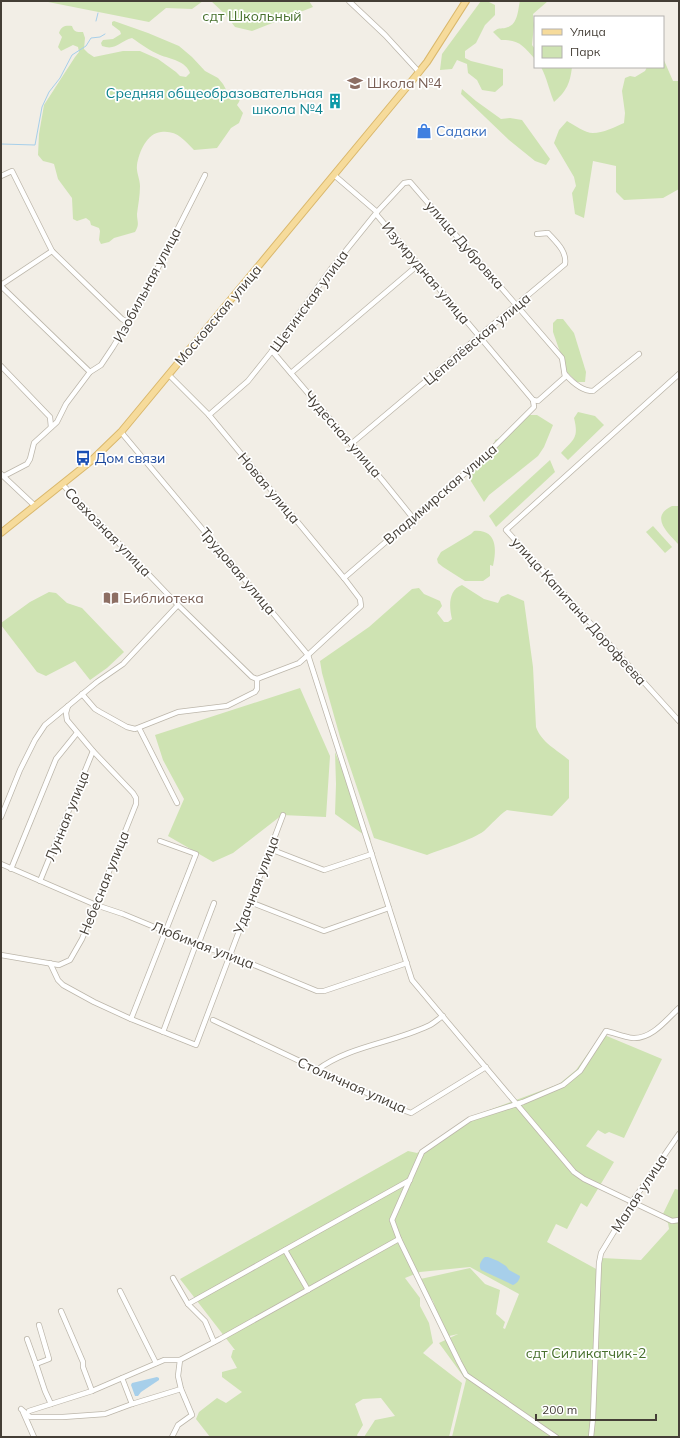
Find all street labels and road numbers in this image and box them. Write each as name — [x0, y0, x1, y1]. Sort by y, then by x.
street label: улица Дубровка — [422, 197, 508, 293]
street label: Изумрудная улица — [378, 218, 474, 328]
street label: Изобильная улица — [109, 225, 185, 345]
street label: Щетинская улица — [266, 246, 352, 356]
street label: Московская улица — [171, 261, 265, 369]
street label: Цепелёвская улица — [420, 289, 534, 389]
street label: Чудесная улица — [300, 387, 386, 481]
street label: Владимирская улица — [379, 440, 501, 548]
street label: Новая улица — [234, 449, 304, 527]
street label: Совхозная улица — [61, 484, 155, 580]
street label: Трудовая улица — [196, 524, 280, 618]
street label: улица Капитана Дорофеева — [508, 533, 650, 689]
street label: Лунная улица — [41, 768, 93, 864]
street label: Небесная улица — [75, 828, 133, 938]
street label: Удачная улица — [229, 834, 283, 937]
street label: Любимая улица — [149, 917, 257, 973]
street label: Столичная улица — [295, 1053, 409, 1117]
street label: Малая улица — [607, 1151, 671, 1235]

